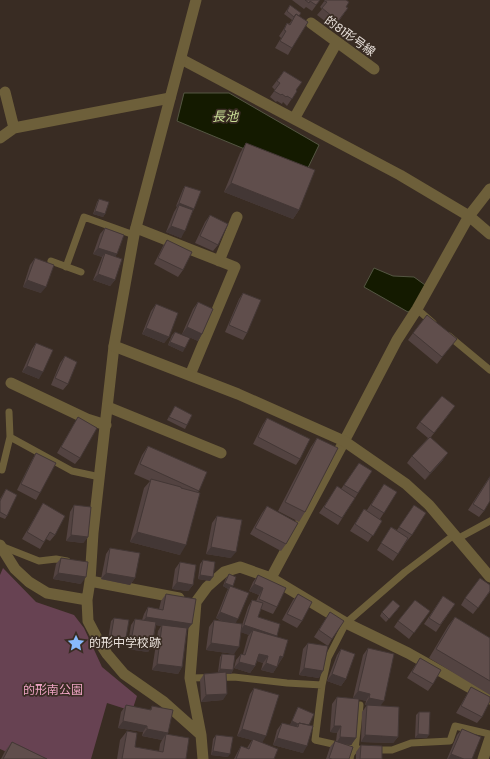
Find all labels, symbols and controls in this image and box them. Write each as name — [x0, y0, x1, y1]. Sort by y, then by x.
street label: 的81形号線 — [322, 12, 378, 60]
water label: 長池 — [212, 108, 240, 125]
place icon: 的形中学校跡 — [66, 633, 86, 653]
place label: 的形中学校跡 — [89, 635, 161, 651]
park label: 的形南公園 — [23, 682, 83, 698]

